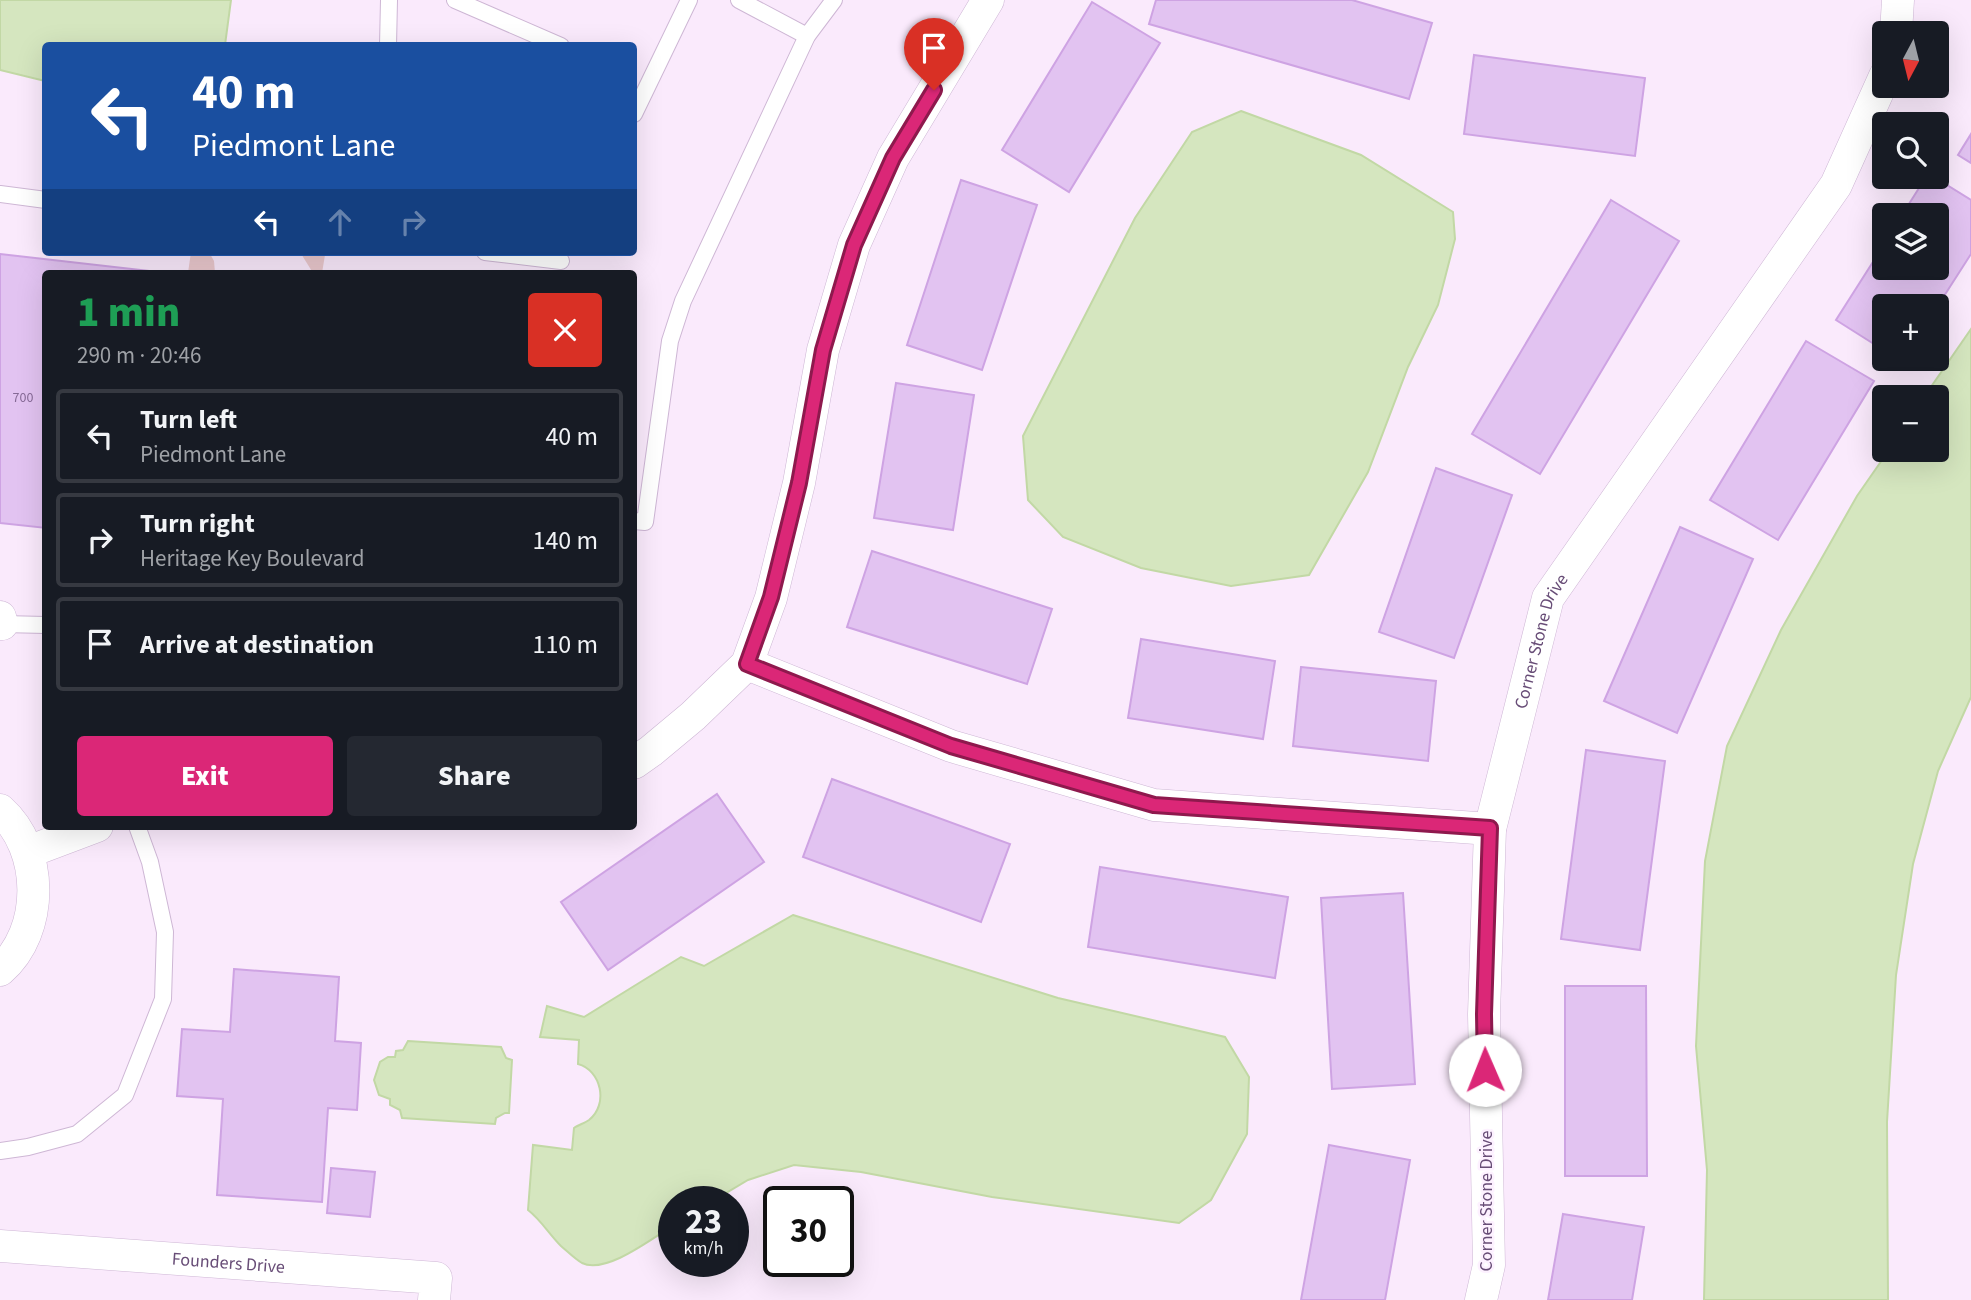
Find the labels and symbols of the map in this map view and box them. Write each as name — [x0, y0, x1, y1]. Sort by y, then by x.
pin — [904, 18, 964, 90]
north arrow — [1872, 21, 1950, 98]
house number: 700 — [13, 388, 33, 408]
street label: Corner Stone Drive — [1508, 568, 1574, 711]
position arrow — [1448, 1033, 1522, 1107]
street label: Corner Stone Drive — [1474, 1130, 1499, 1272]
speed limit sign: 30 — [763, 1186, 854, 1277]
street label: Founders Drive — [171, 1246, 286, 1279]

